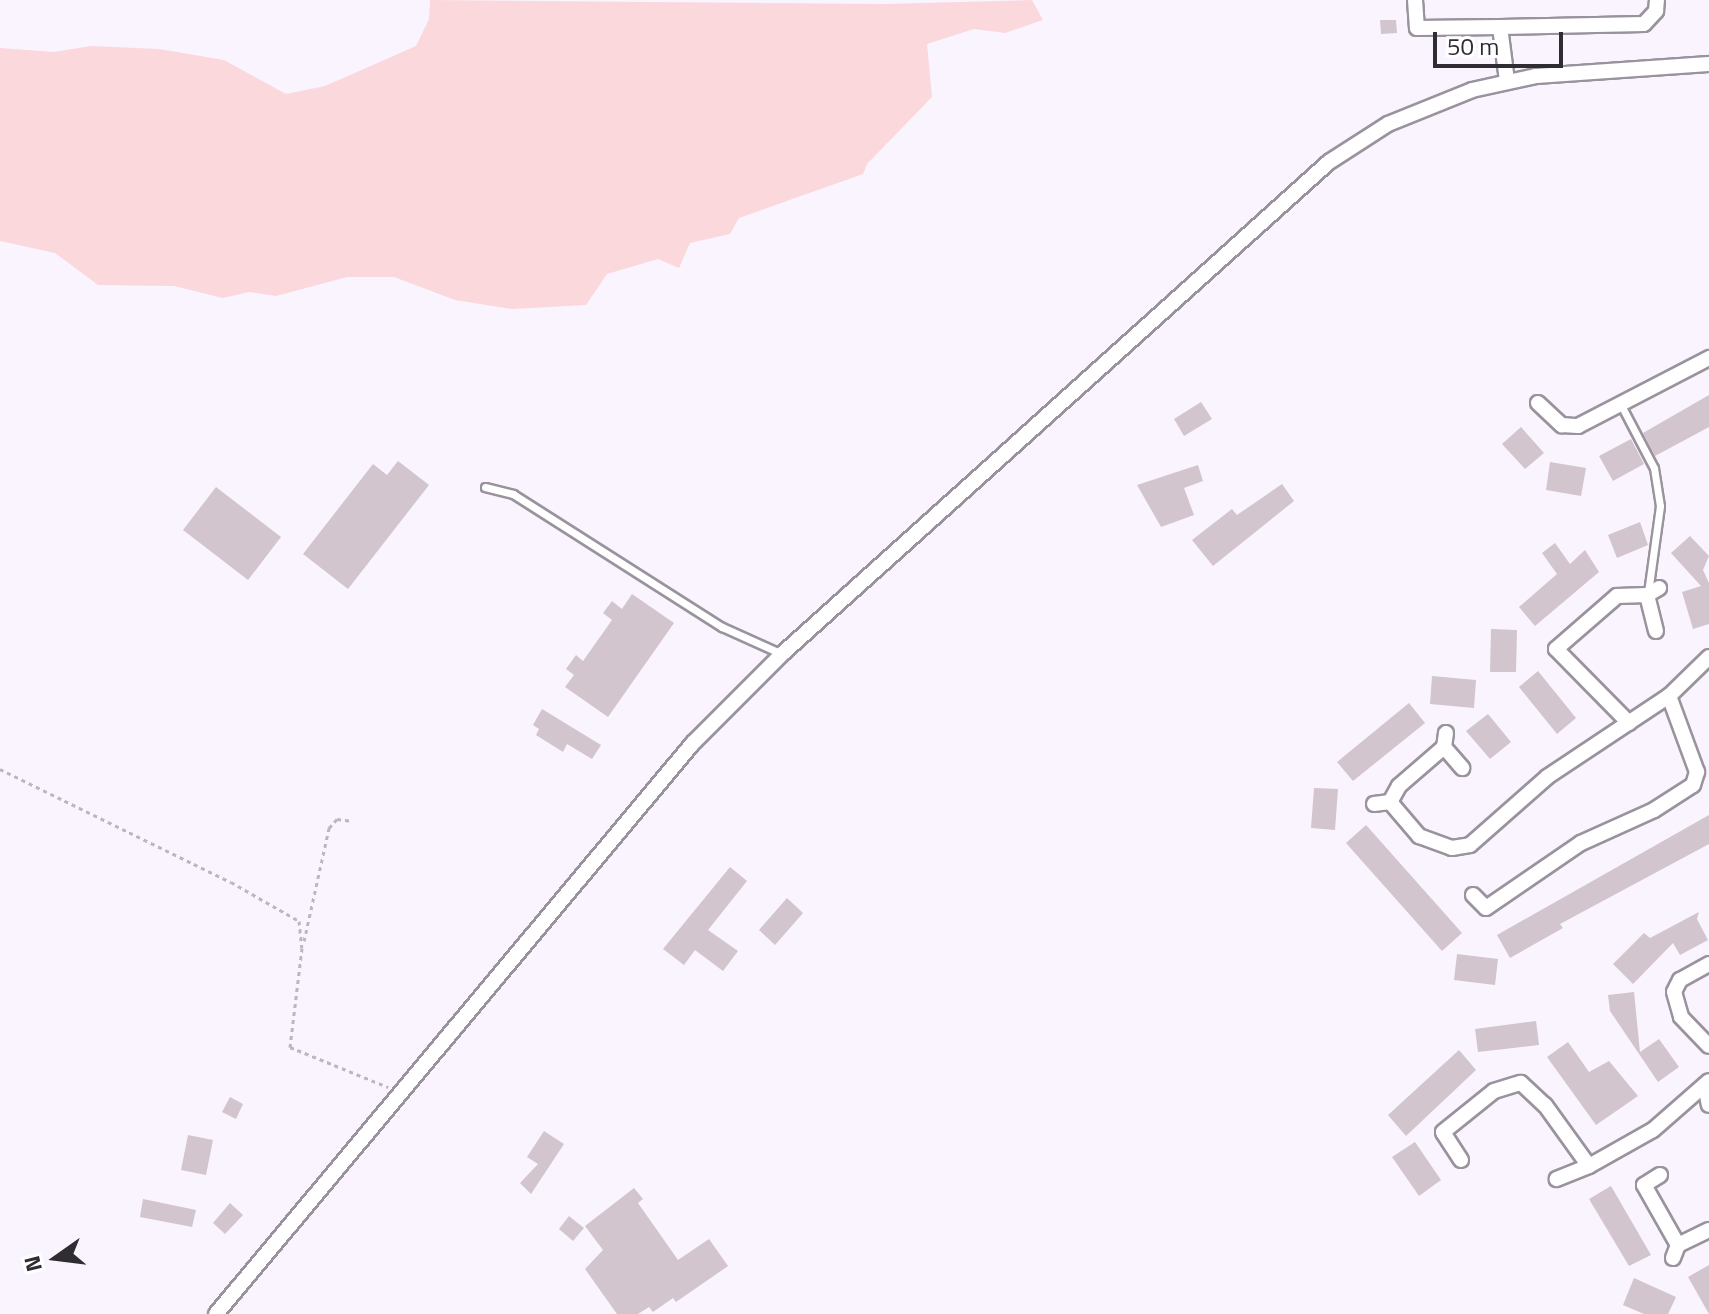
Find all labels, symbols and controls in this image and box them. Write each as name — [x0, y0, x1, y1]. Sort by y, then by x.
scale bar — [1437, 16, 1567, 66]
text: 50 m — [1447, 28, 1499, 64]
north arrow — [16, 1218, 96, 1298]
text: N — [14, 1252, 51, 1275]

